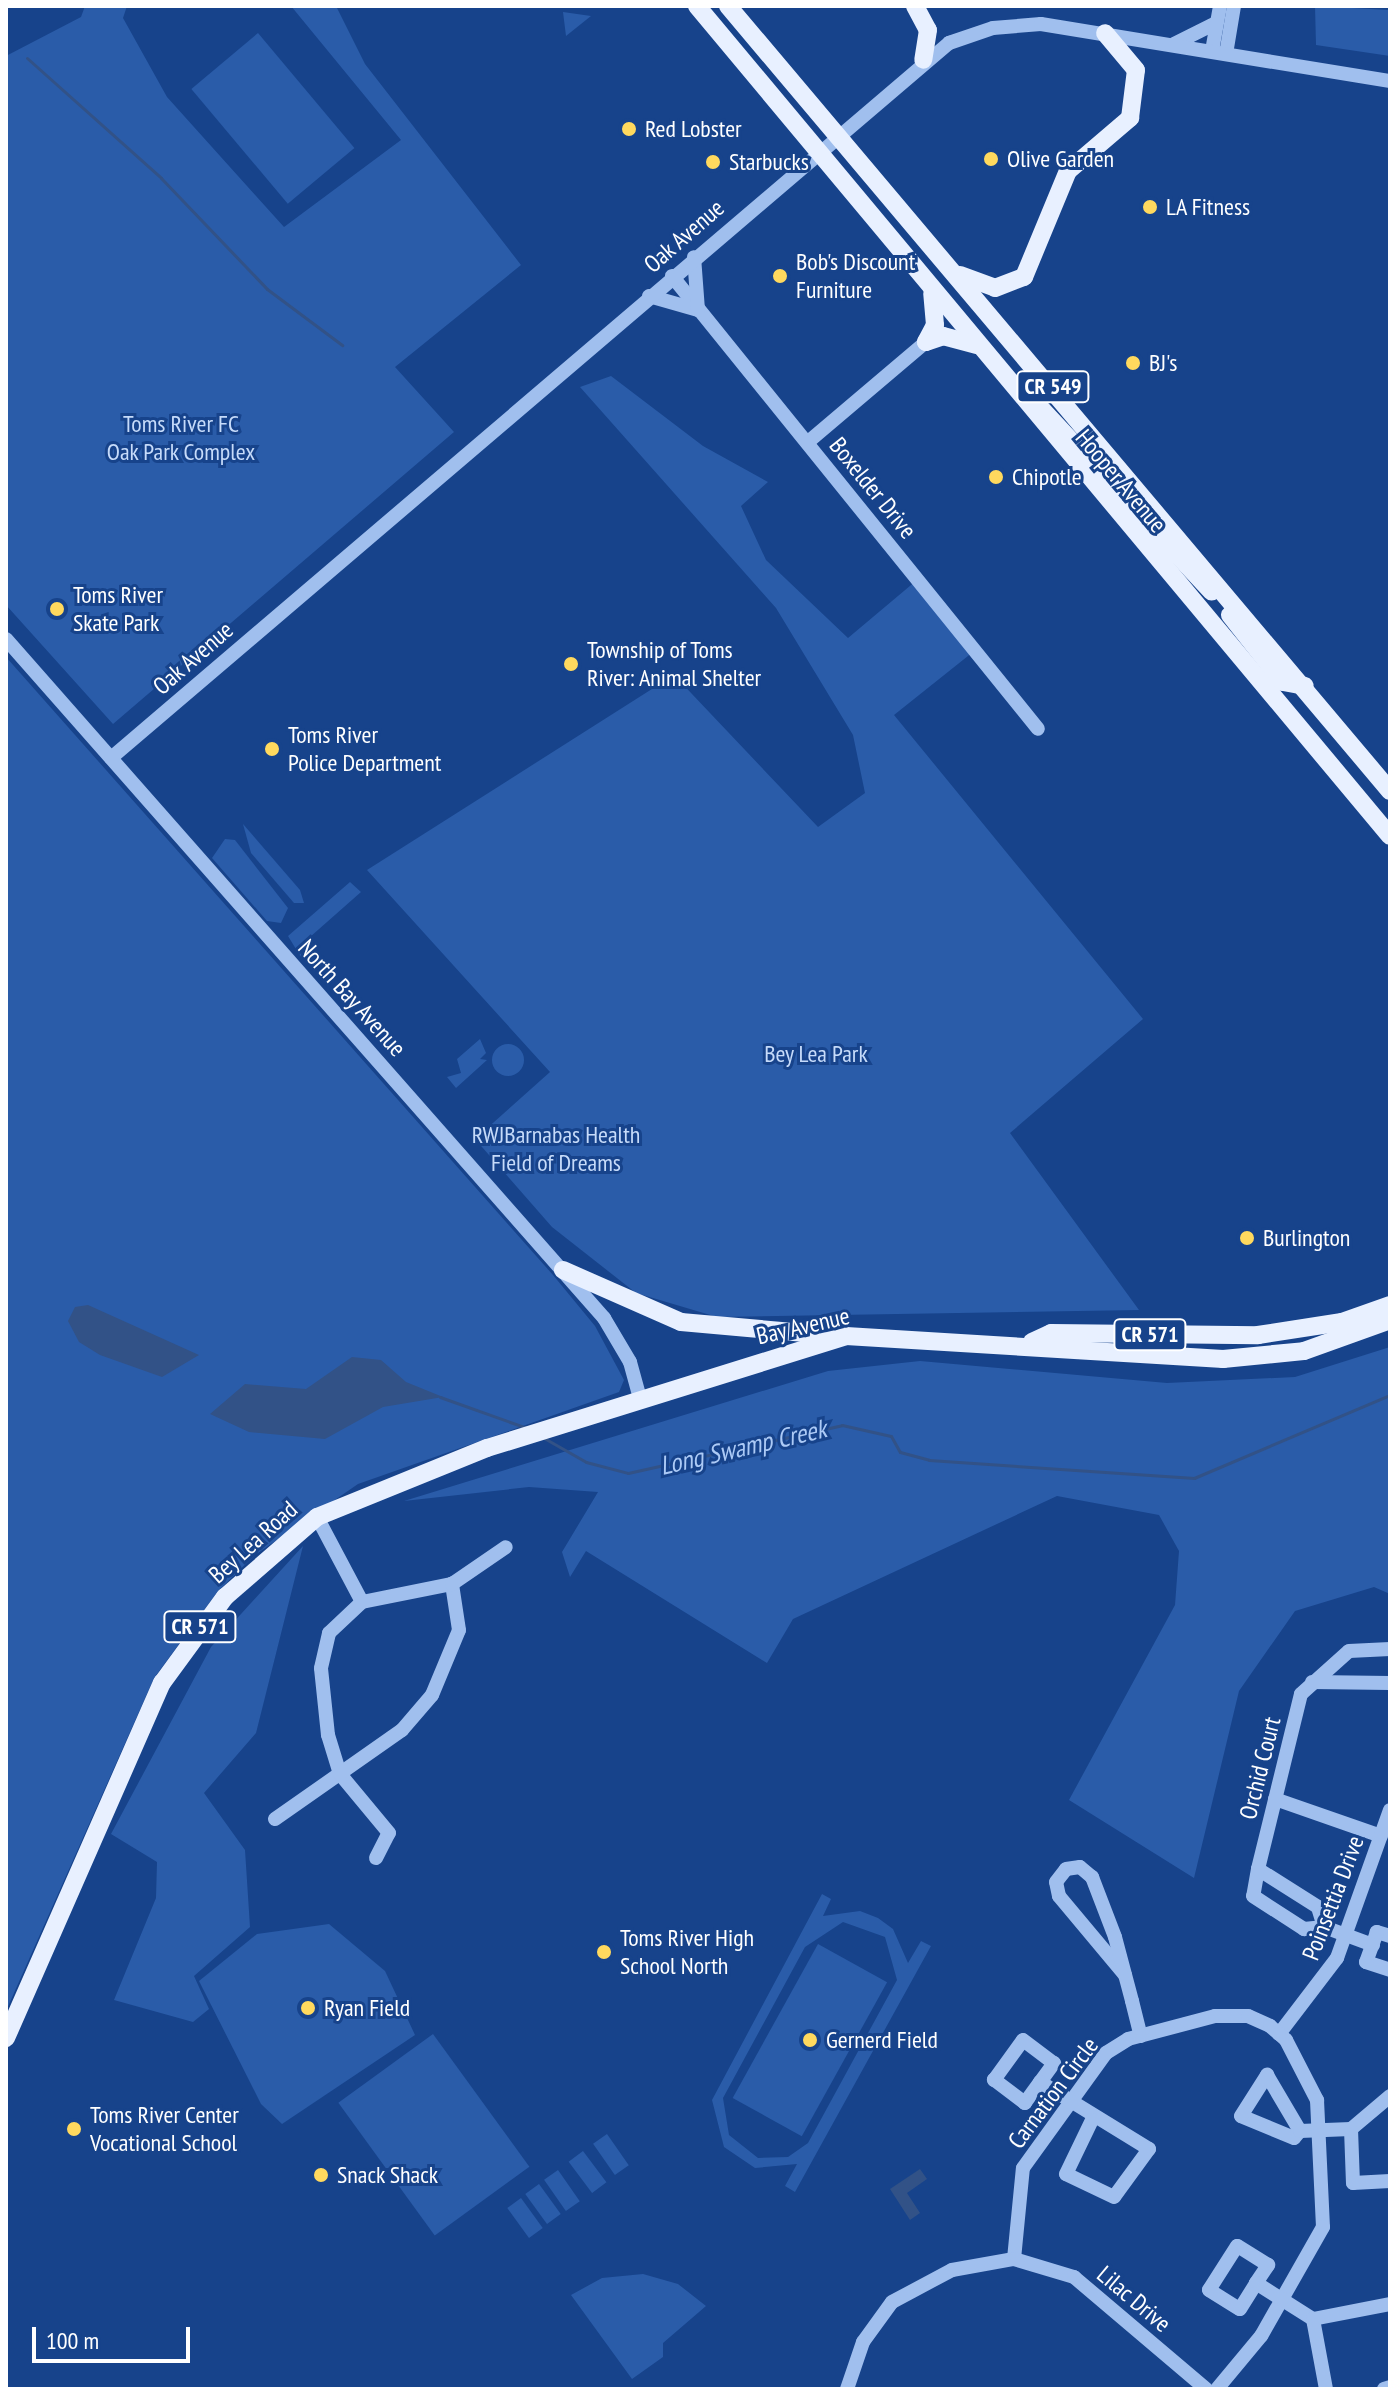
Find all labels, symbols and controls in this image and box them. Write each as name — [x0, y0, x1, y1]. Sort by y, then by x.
place label: Red Lobster — [645, 115, 742, 143]
marker: Red Lobster — [620, 120, 638, 138]
place label: Olive Garden — [1007, 145, 1114, 173]
place label: Starbucks — [729, 148, 809, 176]
marker: Olive Garden — [982, 150, 1000, 168]
marker: Starbucks — [704, 153, 722, 171]
street label: Oak Avenue — [638, 193, 730, 279]
place label: LA Fitness — [1166, 193, 1251, 221]
marker: LA Fitness — [1141, 198, 1159, 216]
place label: Bob's Discount Furniture — [796, 248, 915, 304]
marker: Bob's Discount Furniture — [771, 267, 789, 285]
place label: BJ's — [1149, 349, 1177, 377]
marker: BJ's — [1124, 354, 1142, 372]
road number: CR 549 — [1015, 369, 1091, 405]
park label: Toms River FC Oak Park Complex — [106, 410, 256, 466]
street label: Hooper Avenue — [1069, 423, 1173, 539]
street label: Boxelder Drive — [824, 432, 922, 544]
place label: Chipotle — [1012, 463, 1082, 491]
marker: Chipotle — [987, 468, 1005, 486]
place label: Toms River Skate Park — [73, 581, 163, 637]
marker: Toms River Skate Park — [48, 600, 66, 618]
street label: Oak Avenue — [147, 615, 239, 701]
place label: Township of Toms River: Animal Shelter — [587, 636, 762, 692]
marker: Township of Toms River: Animal Shelter — [562, 655, 580, 673]
place label: Toms River Police Department — [288, 721, 441, 777]
marker: Toms River Police Department — [263, 740, 281, 758]
street label: North Bay Avenue — [292, 933, 412, 1063]
park label: Bey Lea Park — [764, 1040, 868, 1068]
park label: RWJBarnabas Health Field of Dreams — [472, 1121, 640, 1177]
place label: Burlington — [1263, 1224, 1350, 1252]
marker: Burlington — [1238, 1229, 1256, 1247]
street label: Bay Avenue — [753, 1301, 853, 1351]
road number: CR 571 — [1112, 1317, 1188, 1353]
water label: Long Swamp Creek — [657, 1413, 829, 1481]
street label: Bey Lea Road — [203, 1495, 303, 1589]
road number: CR 571 — [162, 1609, 238, 1645]
street label: Orchid Court — [1233, 1714, 1287, 1822]
street label: Poinsettia Drive — [1296, 1832, 1370, 1964]
place label: Toms River High School North — [620, 1924, 754, 1980]
marker: Toms River High School North — [595, 1943, 613, 1961]
place label: Ryan Field — [324, 1994, 410, 2022]
marker: Ryan Field — [299, 1999, 317, 2017]
place label: Gernerd Field — [826, 2026, 938, 2054]
marker: Gernerd Field — [801, 2031, 819, 2049]
street label: Carnation Circle — [1002, 2032, 1104, 2154]
place label: Toms River Center Vocational School — [90, 2101, 239, 2157]
marker: Toms River Center Vocational School — [65, 2120, 83, 2138]
place label: Snack Shack — [337, 2161, 439, 2189]
marker: Snack Shack — [312, 2166, 330, 2184]
street label: Lilac Drive — [1091, 2260, 1177, 2338]
scale bar — [36, 2311, 194, 2361]
text: 100 m — [46, 2325, 99, 2356]

